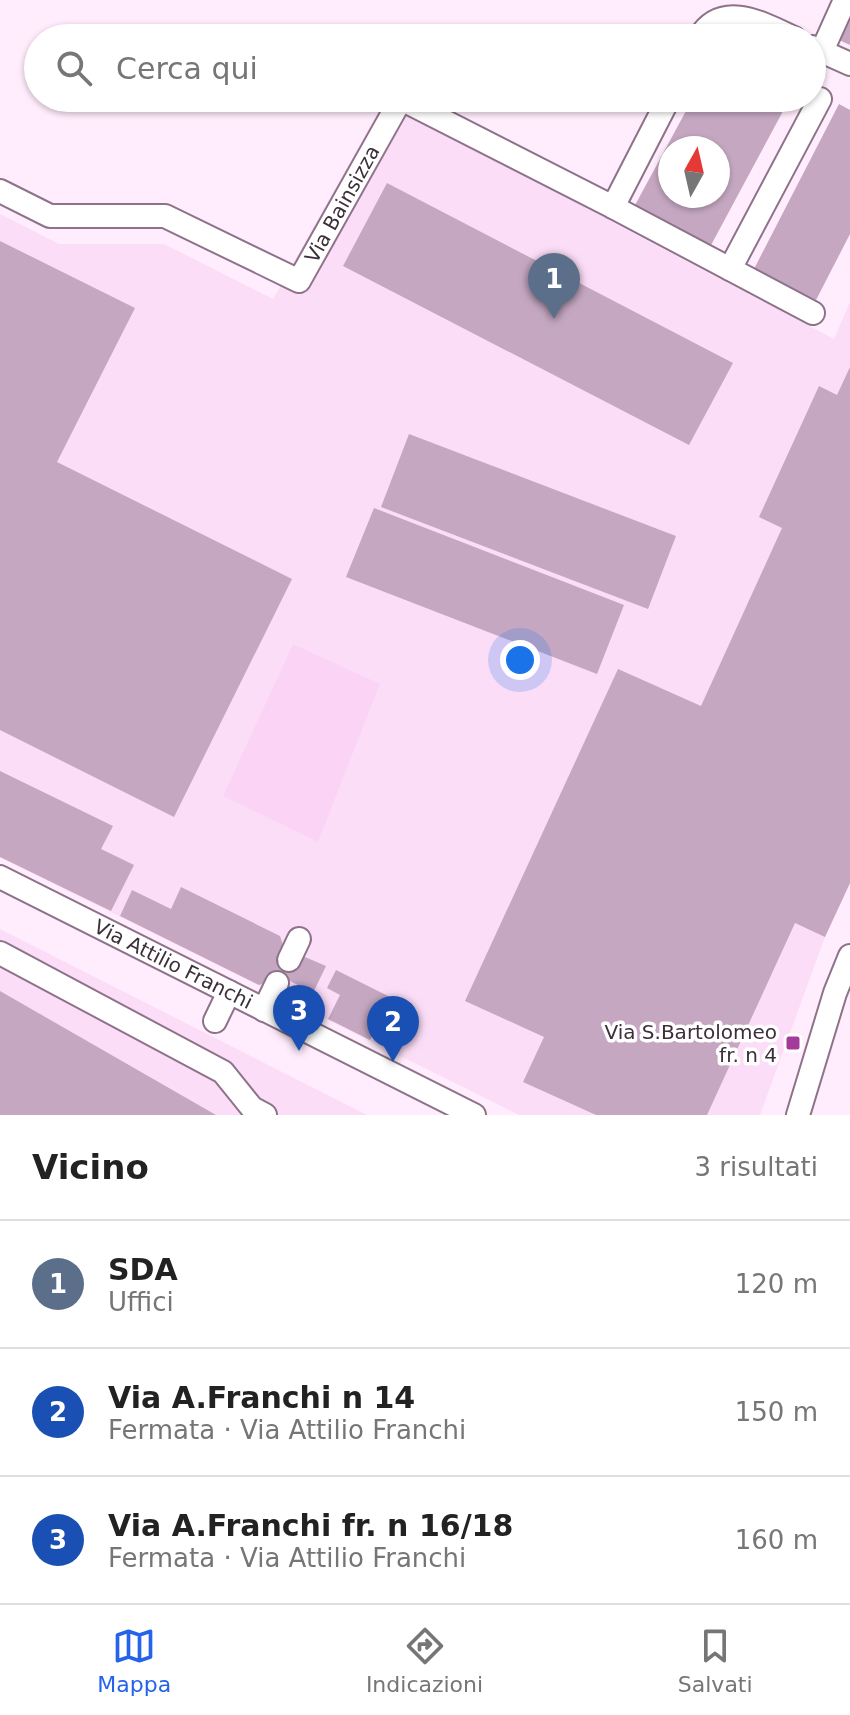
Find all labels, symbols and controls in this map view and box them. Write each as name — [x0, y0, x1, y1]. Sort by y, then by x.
search box — [24, 24, 826, 112]
icon: search — [52, 46, 96, 90]
text: Cerca qui — [116, 51, 258, 86]
north arrow — [658, 136, 730, 208]
street label: Via Bainsizza — [300, 141, 385, 267]
pin: 1 — [528, 253, 580, 319]
your location — [500, 640, 540, 680]
street label: Via Attilio Franchi — [90, 914, 257, 1014]
pin: 3 — [273, 985, 325, 1051]
pin: 2 — [367, 996, 419, 1062]
place label: Via S.Bartolomeo fr. n 4 — [604, 1020, 777, 1067]
marker: Via S.Bartolomeo fr. n 4 — [784, 1034, 802, 1052]
text: Vicino — [32, 1147, 149, 1187]
text: 3 risultati — [694, 1152, 818, 1182]
text: SDA — [108, 1252, 178, 1287]
text: 1 — [49, 1269, 67, 1299]
text: 120 m — [735, 1269, 818, 1299]
text: Uffici — [108, 1287, 174, 1317]
text: Via A.Franchi n 14 — [108, 1380, 415, 1415]
text: 2 — [49, 1397, 67, 1427]
text: 150 m — [735, 1397, 818, 1427]
text: Fermata · Via Attilio Franchi — [108, 1415, 466, 1445]
text: Via A.Franchi fr. n 16/18 — [108, 1508, 513, 1543]
text: 3 — [49, 1525, 67, 1555]
text: 160 m — [735, 1525, 818, 1555]
text: Fermata · Via Attilio Franchi — [108, 1543, 466, 1573]
tab: Mappa — [97, 1624, 171, 1697]
tab: Indicazioni — [366, 1624, 483, 1697]
tab: Salvati — [678, 1624, 753, 1697]

